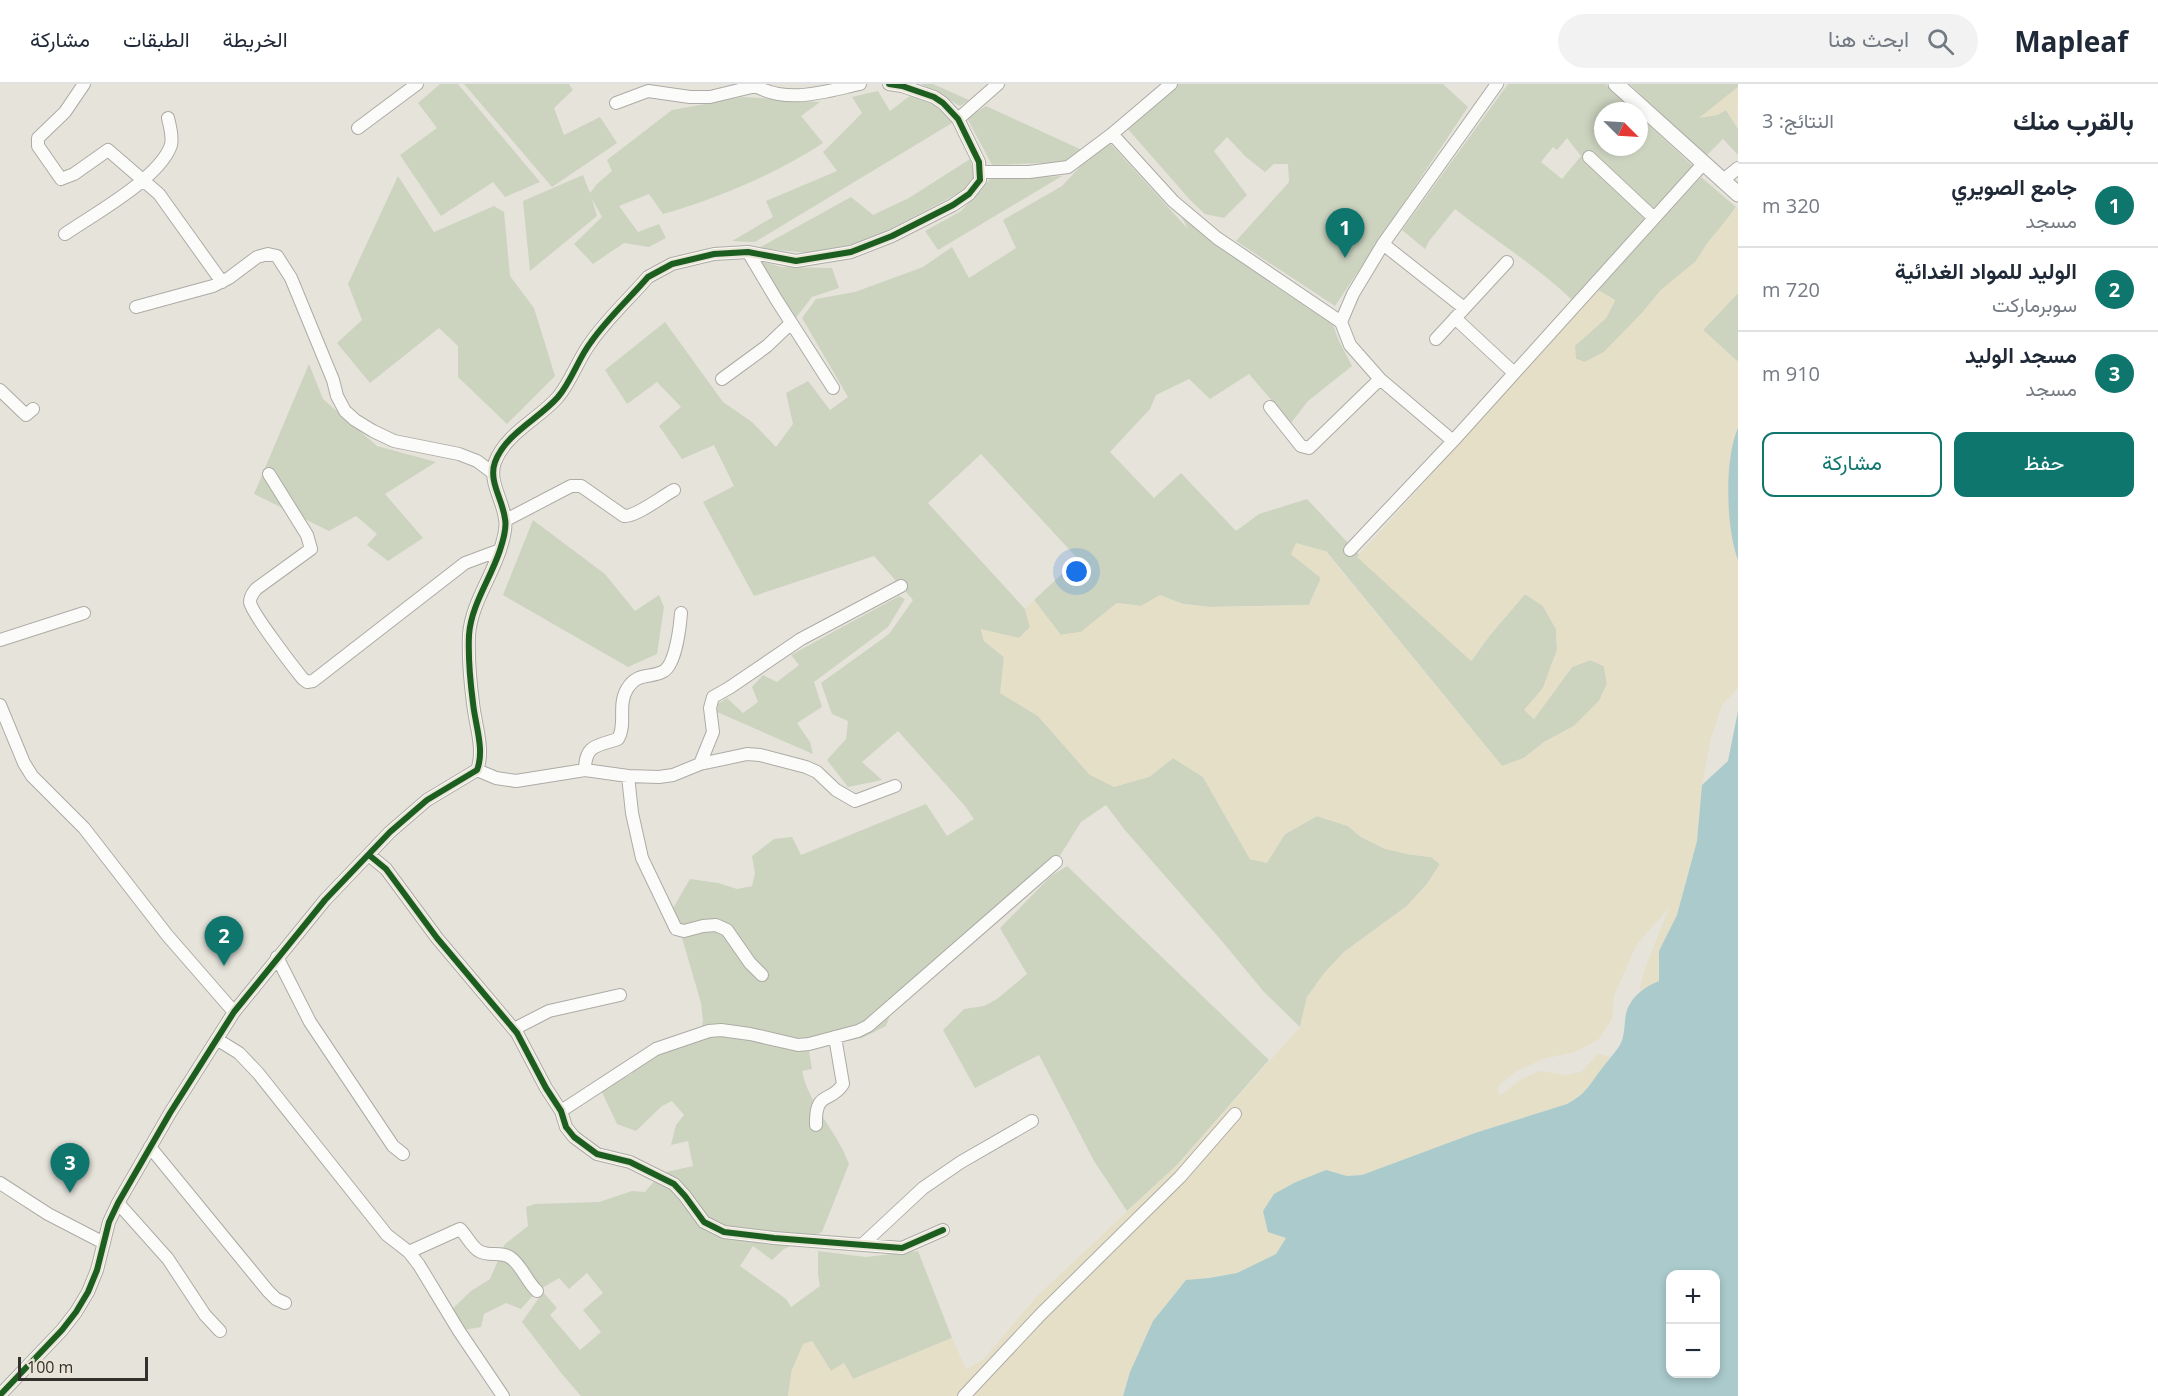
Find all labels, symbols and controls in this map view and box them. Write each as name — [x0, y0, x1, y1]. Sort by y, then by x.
search box — [1558, 14, 1978, 68]
text: Mapleaf — [2014, 22, 2128, 60]
text: ابحث هنا — [1828, 23, 1909, 53]
text: مشاركة — [30, 25, 90, 53]
text: الطبقات — [123, 25, 190, 53]
text: الخريطة — [223, 25, 288, 53]
icon: search — [1924, 25, 1957, 58]
north arrow — [1594, 102, 1648, 156]
text: بالقرب منك — [2013, 102, 2134, 138]
text: النتائج: 3 — [1762, 107, 1834, 134]
text: جامع الصويري — [1951, 171, 2077, 201]
text: 320 m — [1762, 192, 1820, 219]
text: 1 — [2109, 192, 2120, 219]
text: مسجد — [2025, 207, 2077, 234]
pin: 1 — [1326, 208, 1364, 258]
text: الوليد للمواد الغدائية — [1895, 255, 2077, 285]
text: 720 m — [1762, 276, 1820, 303]
text: 2 — [2109, 276, 2120, 303]
text: سوبرماركت — [1992, 291, 2077, 318]
text: مسجد الوليد — [1965, 339, 2077, 369]
text: 910 m — [1762, 360, 1820, 387]
text: 3 — [2109, 360, 2120, 387]
text: مسجد — [2025, 375, 2077, 402]
button: مشاركة — [1762, 432, 1942, 497]
button: حفظ — [1954, 432, 2134, 497]
your location — [1062, 557, 1091, 586]
pin: 2 — [204, 916, 244, 966]
pin: 3 — [50, 1144, 90, 1193]
map controls — [1666, 1270, 1720, 1378]
button: + — [1666, 1270, 1720, 1324]
button: − — [1666, 1324, 1720, 1378]
scale bar — [18, 1354, 148, 1382]
text: 100 m — [27, 1356, 73, 1378]

